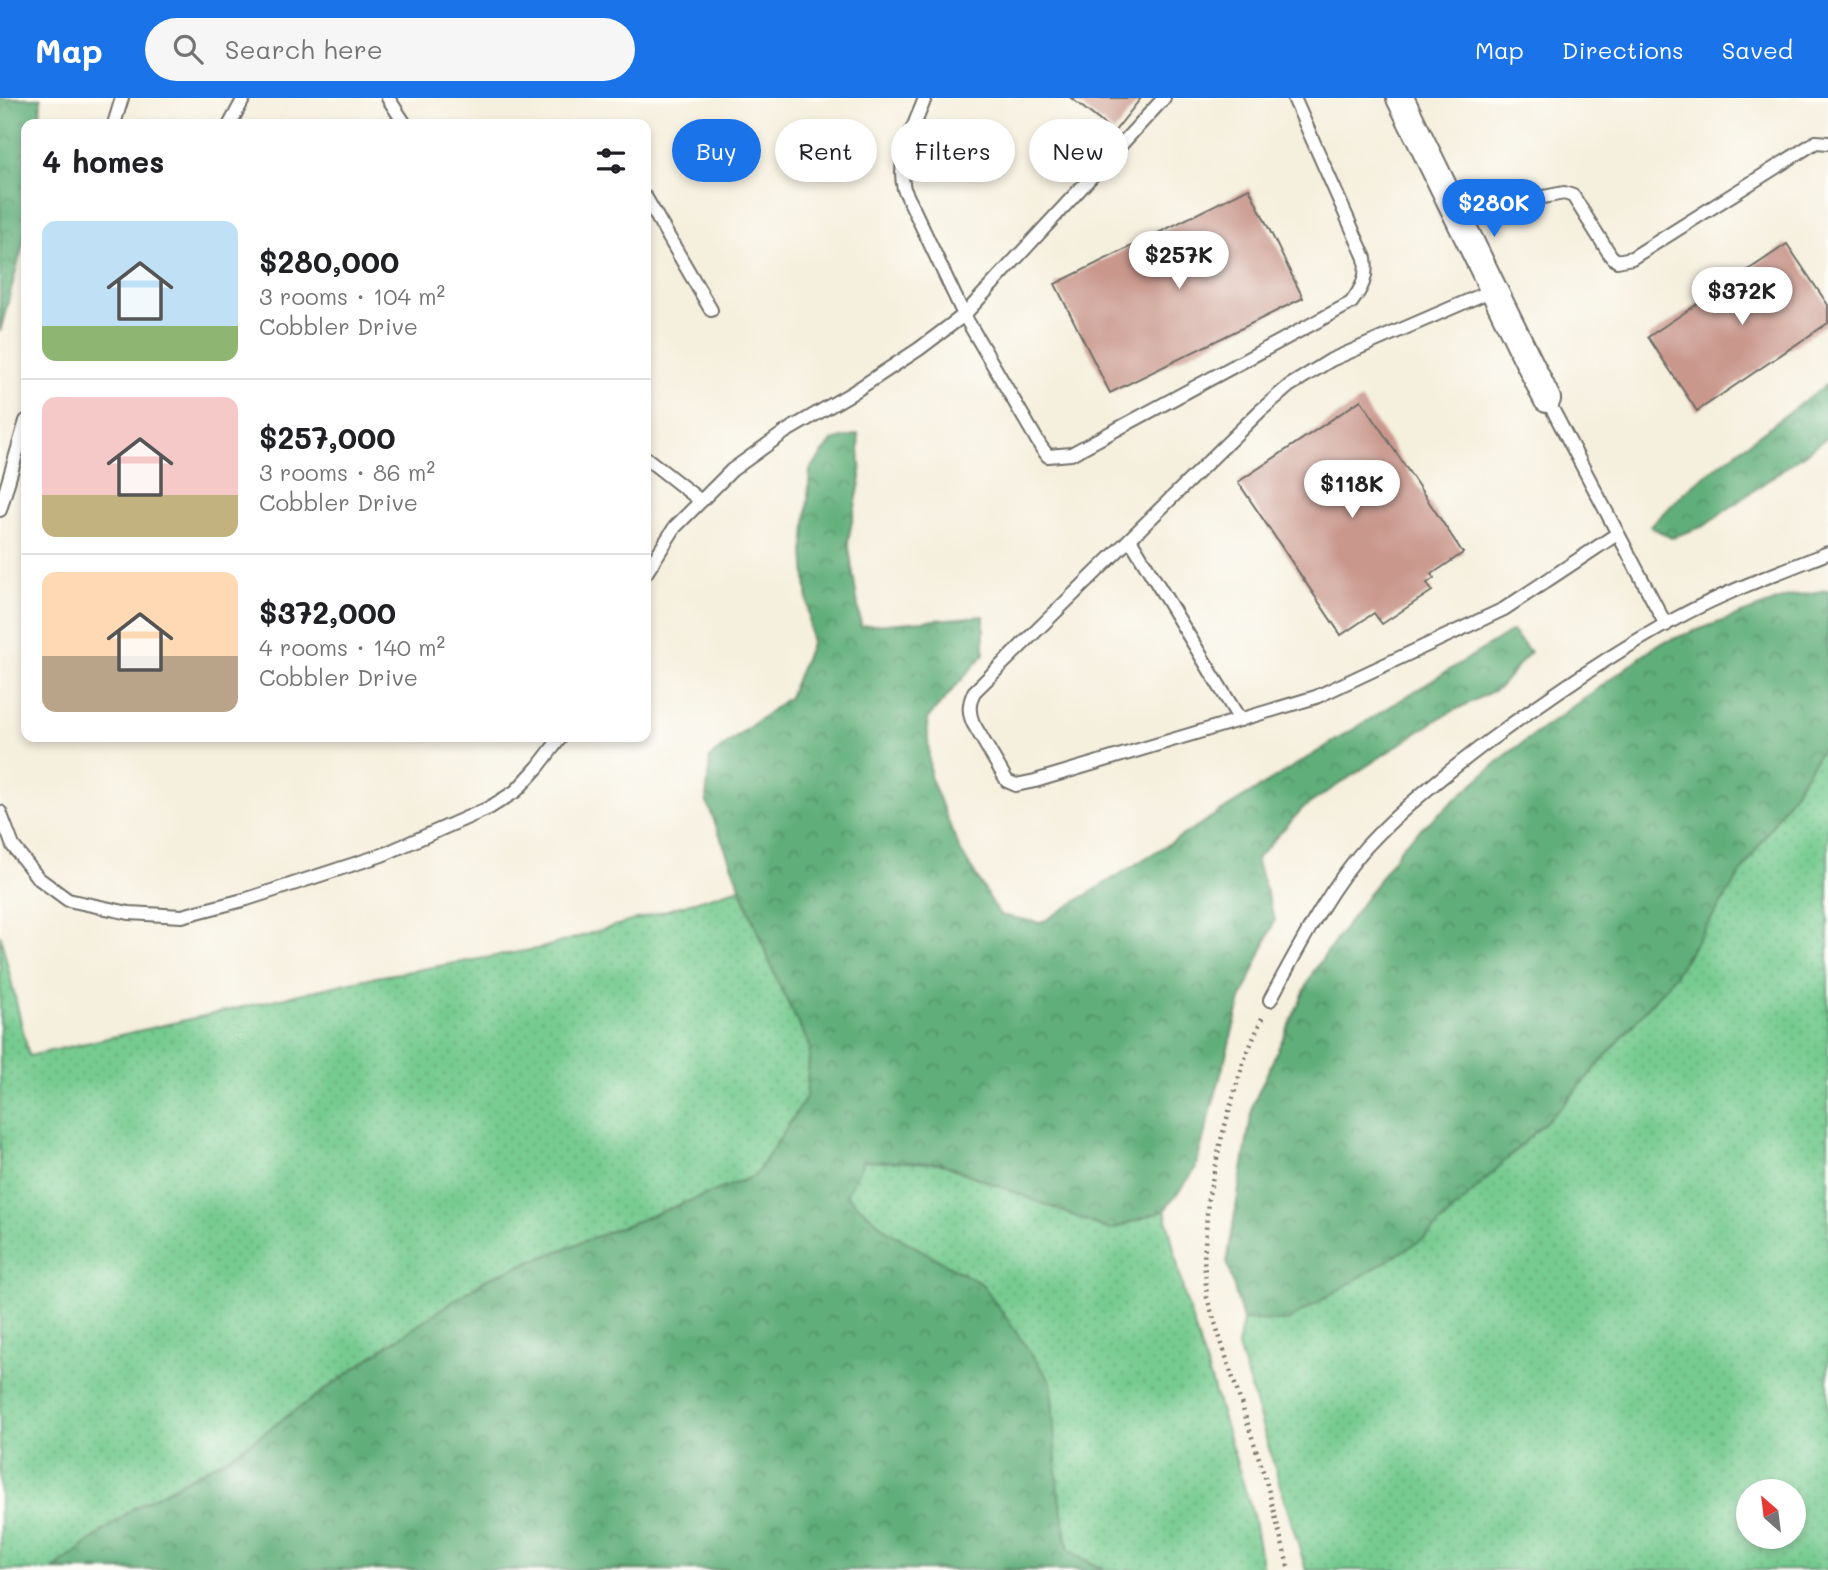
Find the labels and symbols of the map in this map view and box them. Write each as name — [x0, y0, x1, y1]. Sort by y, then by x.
pin: $280K — [1445, 180, 1543, 239]
pin: $257K — [1130, 232, 1228, 291]
pin: $372K — [1693, 268, 1791, 327]
pin: $118K — [1303, 460, 1401, 520]
north arrow — [1736, 1479, 1806, 1549]

